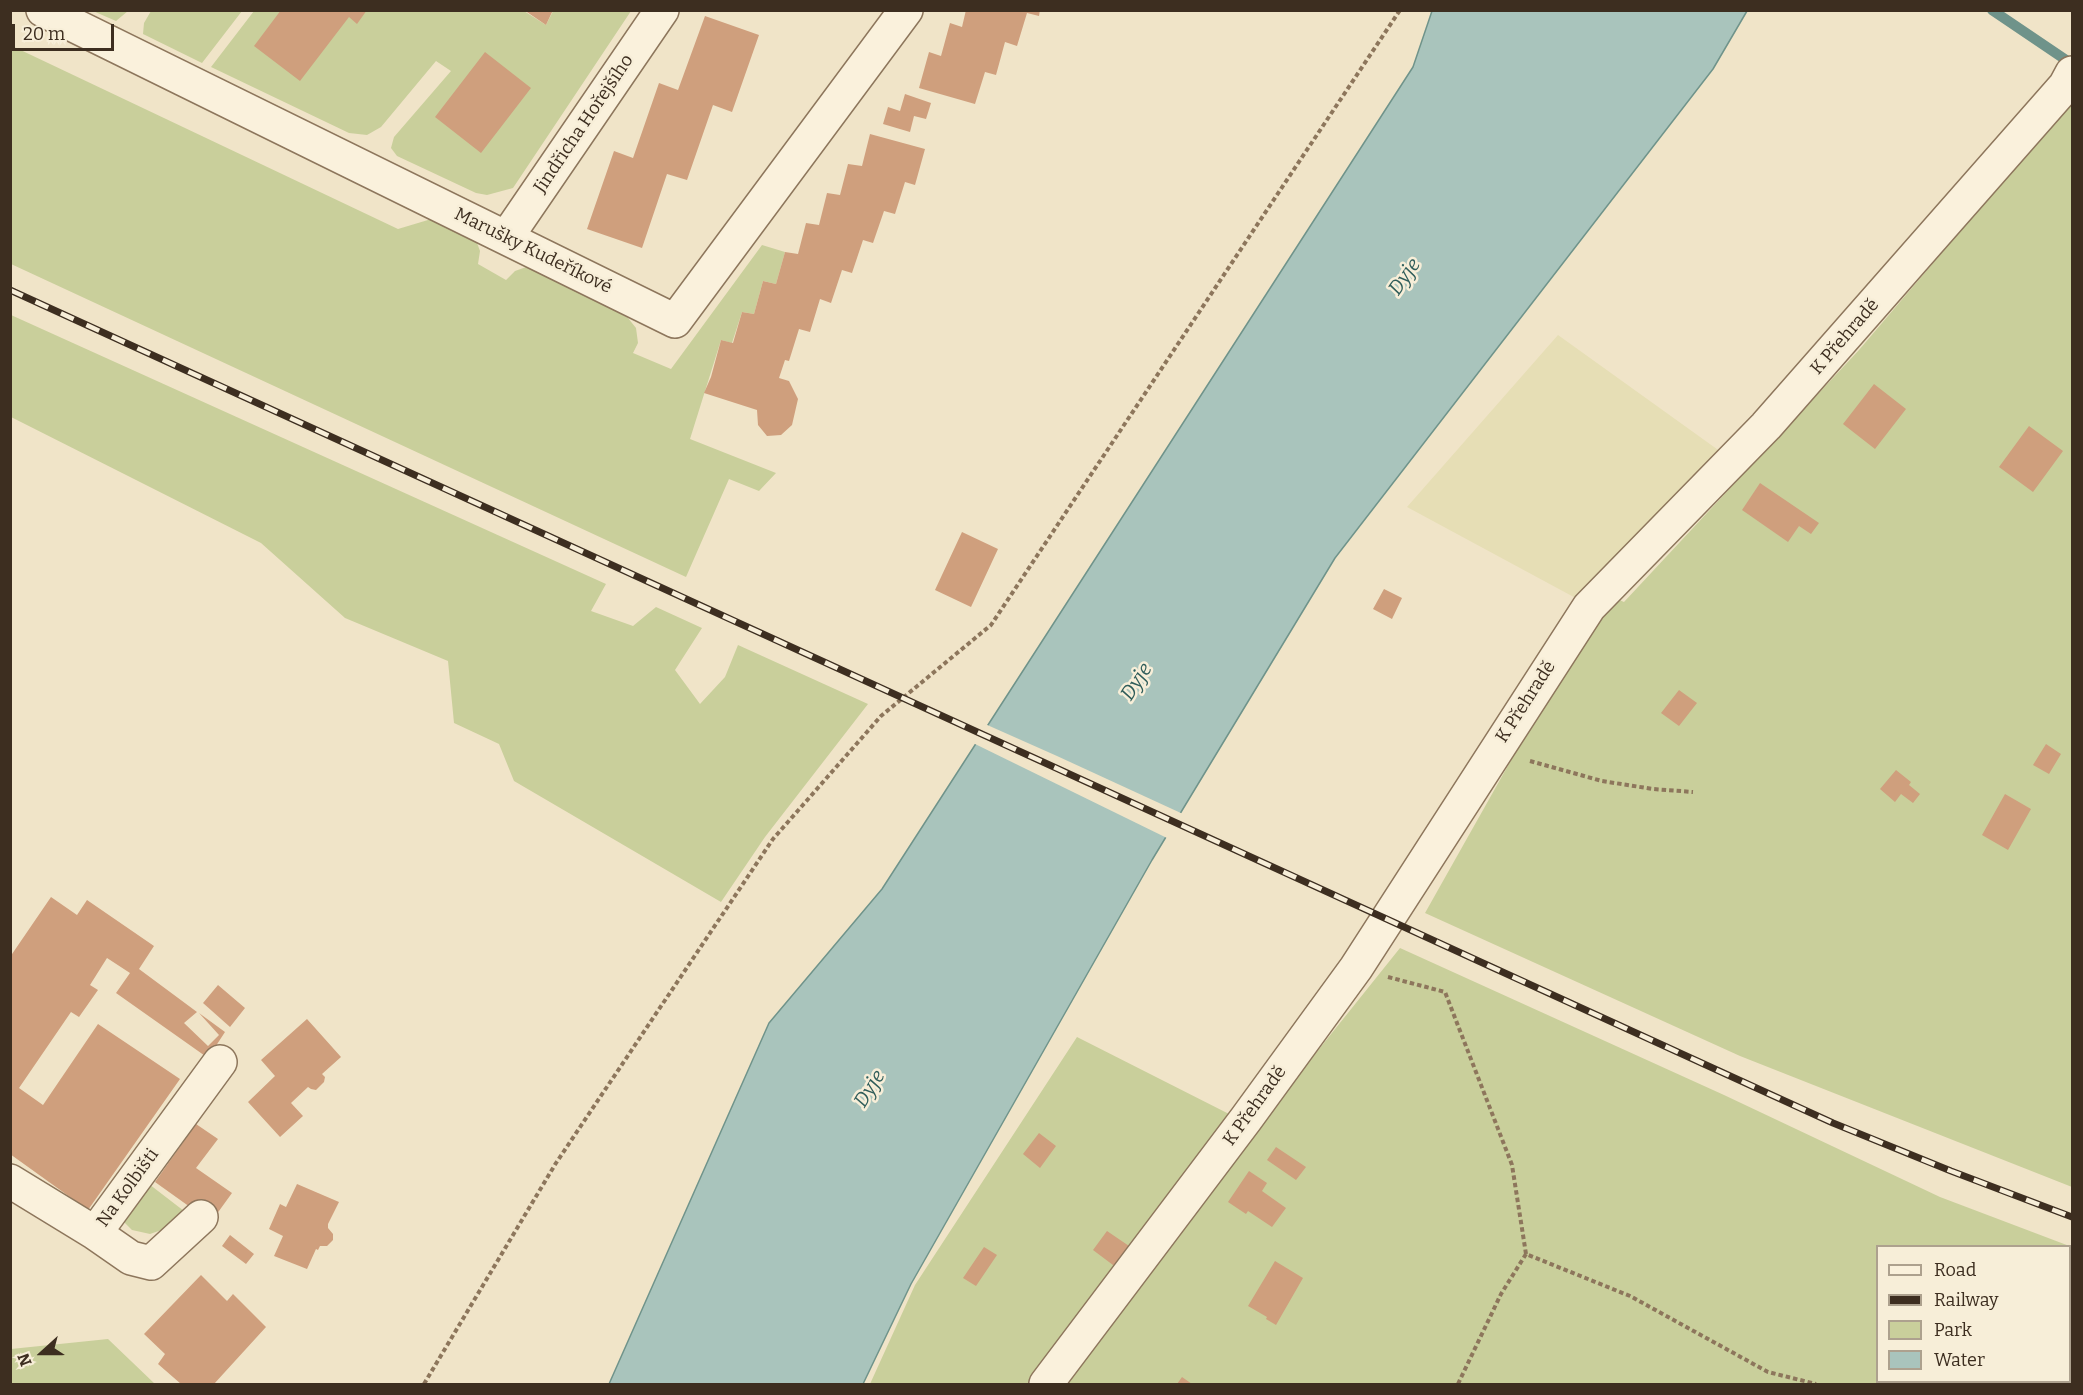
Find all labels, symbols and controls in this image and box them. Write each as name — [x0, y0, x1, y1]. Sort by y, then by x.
scale bar — [15, 12, 117, 50]
text: 20 m — [23, 23, 65, 45]
street label: Jindřicha Hořejšího — [530, 51, 638, 197]
street label: Marušky Kudeříkové — [451, 204, 615, 298]
water label: Dyje — [1384, 254, 1426, 300]
street label: K Přehradě — [1806, 295, 1884, 379]
street label: K Přehradě — [1492, 657, 1560, 747]
water label: Dyje — [1116, 659, 1158, 705]
street label: K Přehradě — [1219, 1062, 1291, 1150]
water label: Dyje — [849, 1066, 891, 1112]
street label: Na Kolbišti — [92, 1145, 164, 1231]
legend — [1876, 1245, 2071, 1383]
text: Road — [1934, 1259, 1976, 1281]
text: Railway — [1934, 1289, 1998, 1311]
text: Park — [1934, 1319, 1972, 1341]
north arrow — [12, 1323, 72, 1383]
text: Water — [1934, 1349, 1985, 1371]
text: N — [14, 1350, 36, 1369]

